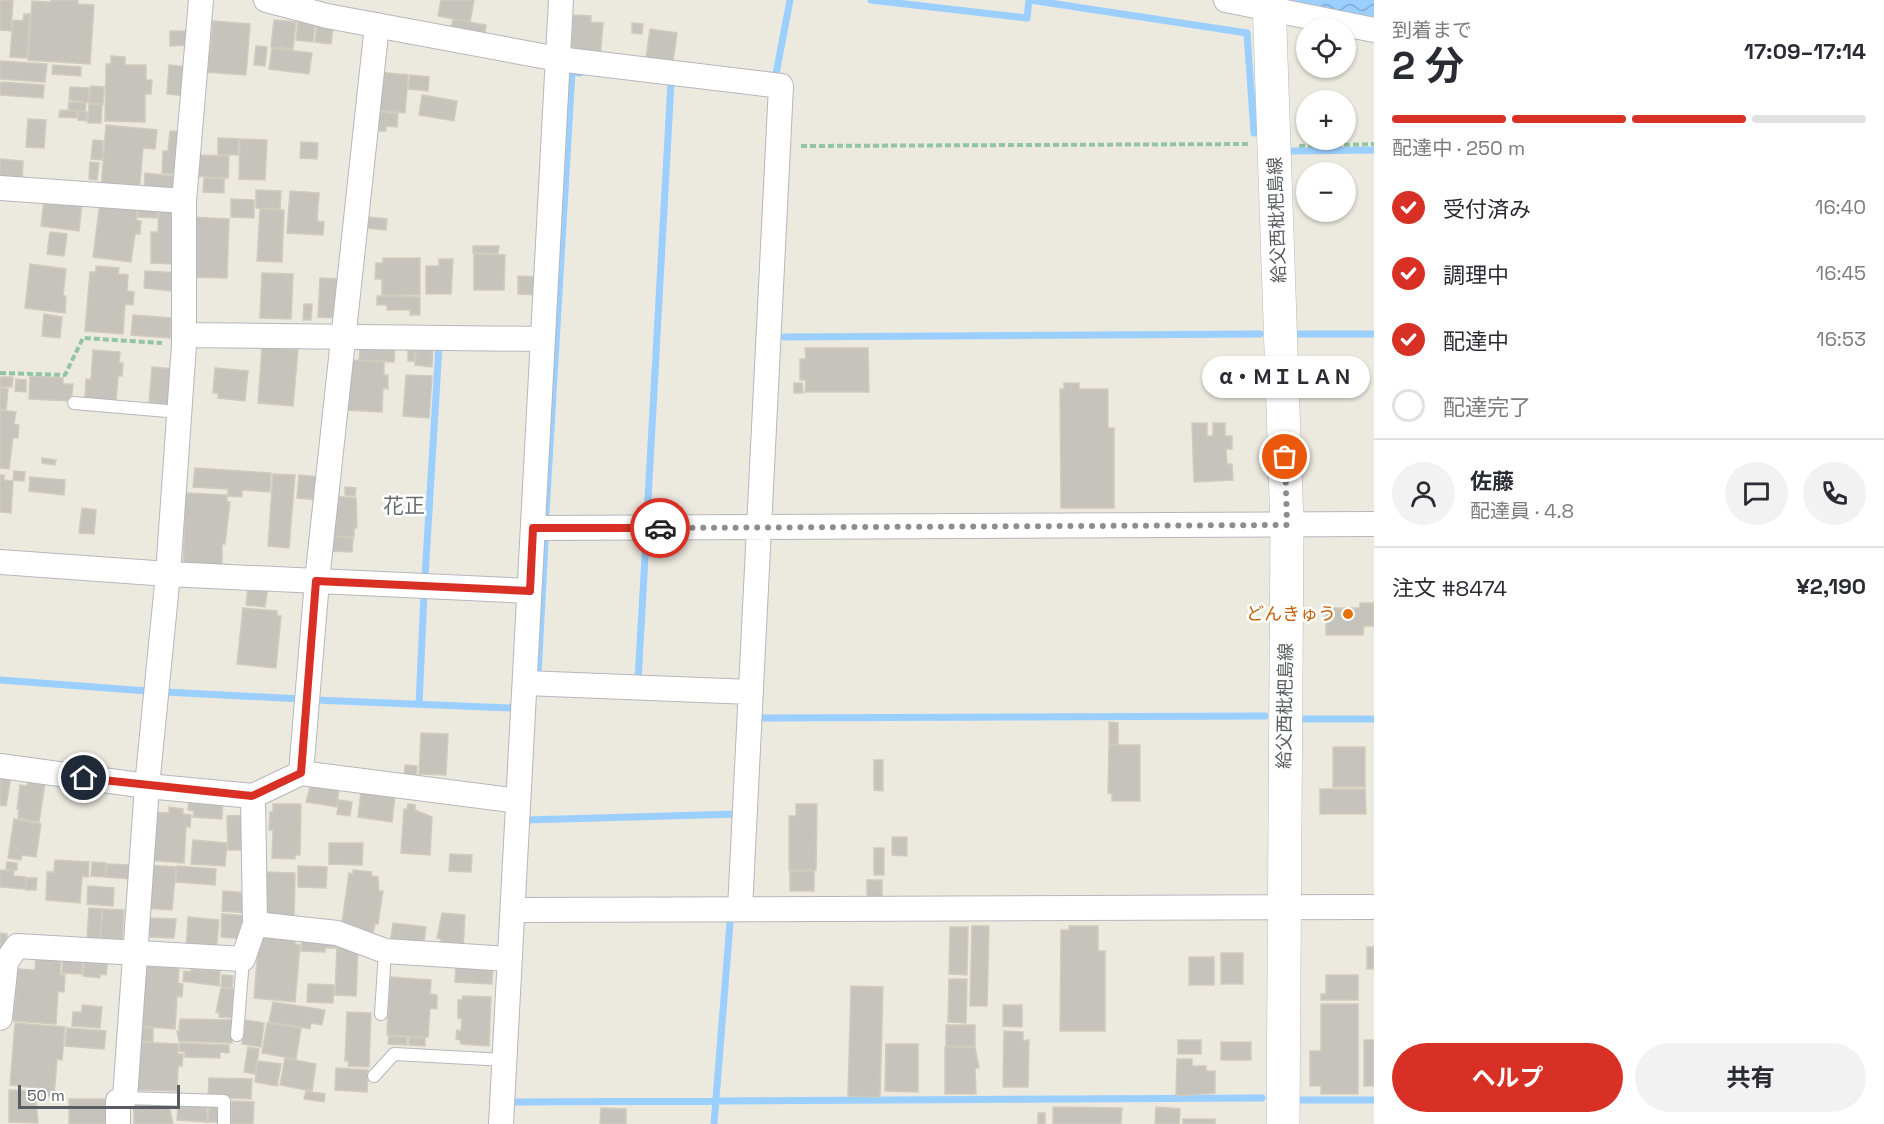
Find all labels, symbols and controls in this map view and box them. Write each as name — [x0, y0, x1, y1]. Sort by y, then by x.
text: 到着まで — [1392, 17, 1472, 43]
map controls — [1296, 18, 1356, 222]
button: locate — [1296, 18, 1356, 78]
text: 17:09–17:14 — [1744, 37, 1866, 65]
text: 2 分 — [1392, 41, 1464, 90]
button: + — [1296, 90, 1356, 150]
text: 配達中 · 250 m — [1392, 135, 1525, 161]
street label: 給父西枇杷島線 — [1263, 157, 1290, 283]
button: − — [1296, 162, 1356, 222]
icon: check — [1392, 191, 1425, 224]
text: 16:40 — [1815, 194, 1866, 220]
text: 受付済み — [1443, 195, 1531, 223]
icon: check — [1392, 257, 1425, 290]
text: 16:45 — [1816, 260, 1866, 286]
text: 調理中 — [1443, 261, 1509, 289]
icon: check — [1392, 323, 1425, 356]
text: 16:53 — [1816, 326, 1866, 352]
text: 配達中 — [1443, 327, 1509, 355]
callout: α・ＭＩＬＡＮ — [1201, 355, 1369, 397]
text: α・ＭＩＬＡＮ — [1219, 364, 1353, 390]
text: 配達完了 — [1443, 393, 1531, 421]
pin — [1259, 431, 1310, 482]
icon: bag — [1268, 440, 1301, 473]
button: person — [1392, 462, 1455, 525]
button: chat — [1725, 462, 1788, 525]
button: phone — [1803, 462, 1866, 525]
text: 佐藤 — [1470, 467, 1514, 495]
district label: 花正 — [383, 492, 425, 519]
courier — [630, 498, 690, 558]
text: 配達員 · 4.8 — [1470, 498, 1574, 524]
icon: car — [644, 512, 677, 545]
text: ¥2,190 — [1796, 572, 1866, 600]
text: 注文 #8474 — [1392, 574, 1507, 602]
place label: どんきゅう — [1246, 602, 1336, 625]
marker: どんきゅう — [1341, 607, 1355, 621]
street label: 給父西枇杷島線 — [1272, 643, 1297, 769]
pin — [58, 752, 109, 803]
icon: home — [67, 761, 100, 794]
button: ヘルプ — [1392, 1043, 1623, 1112]
button: 共有 — [1635, 1043, 1866, 1112]
scale bar — [18, 1082, 180, 1110]
text: 50 m — [27, 1085, 65, 1106]

